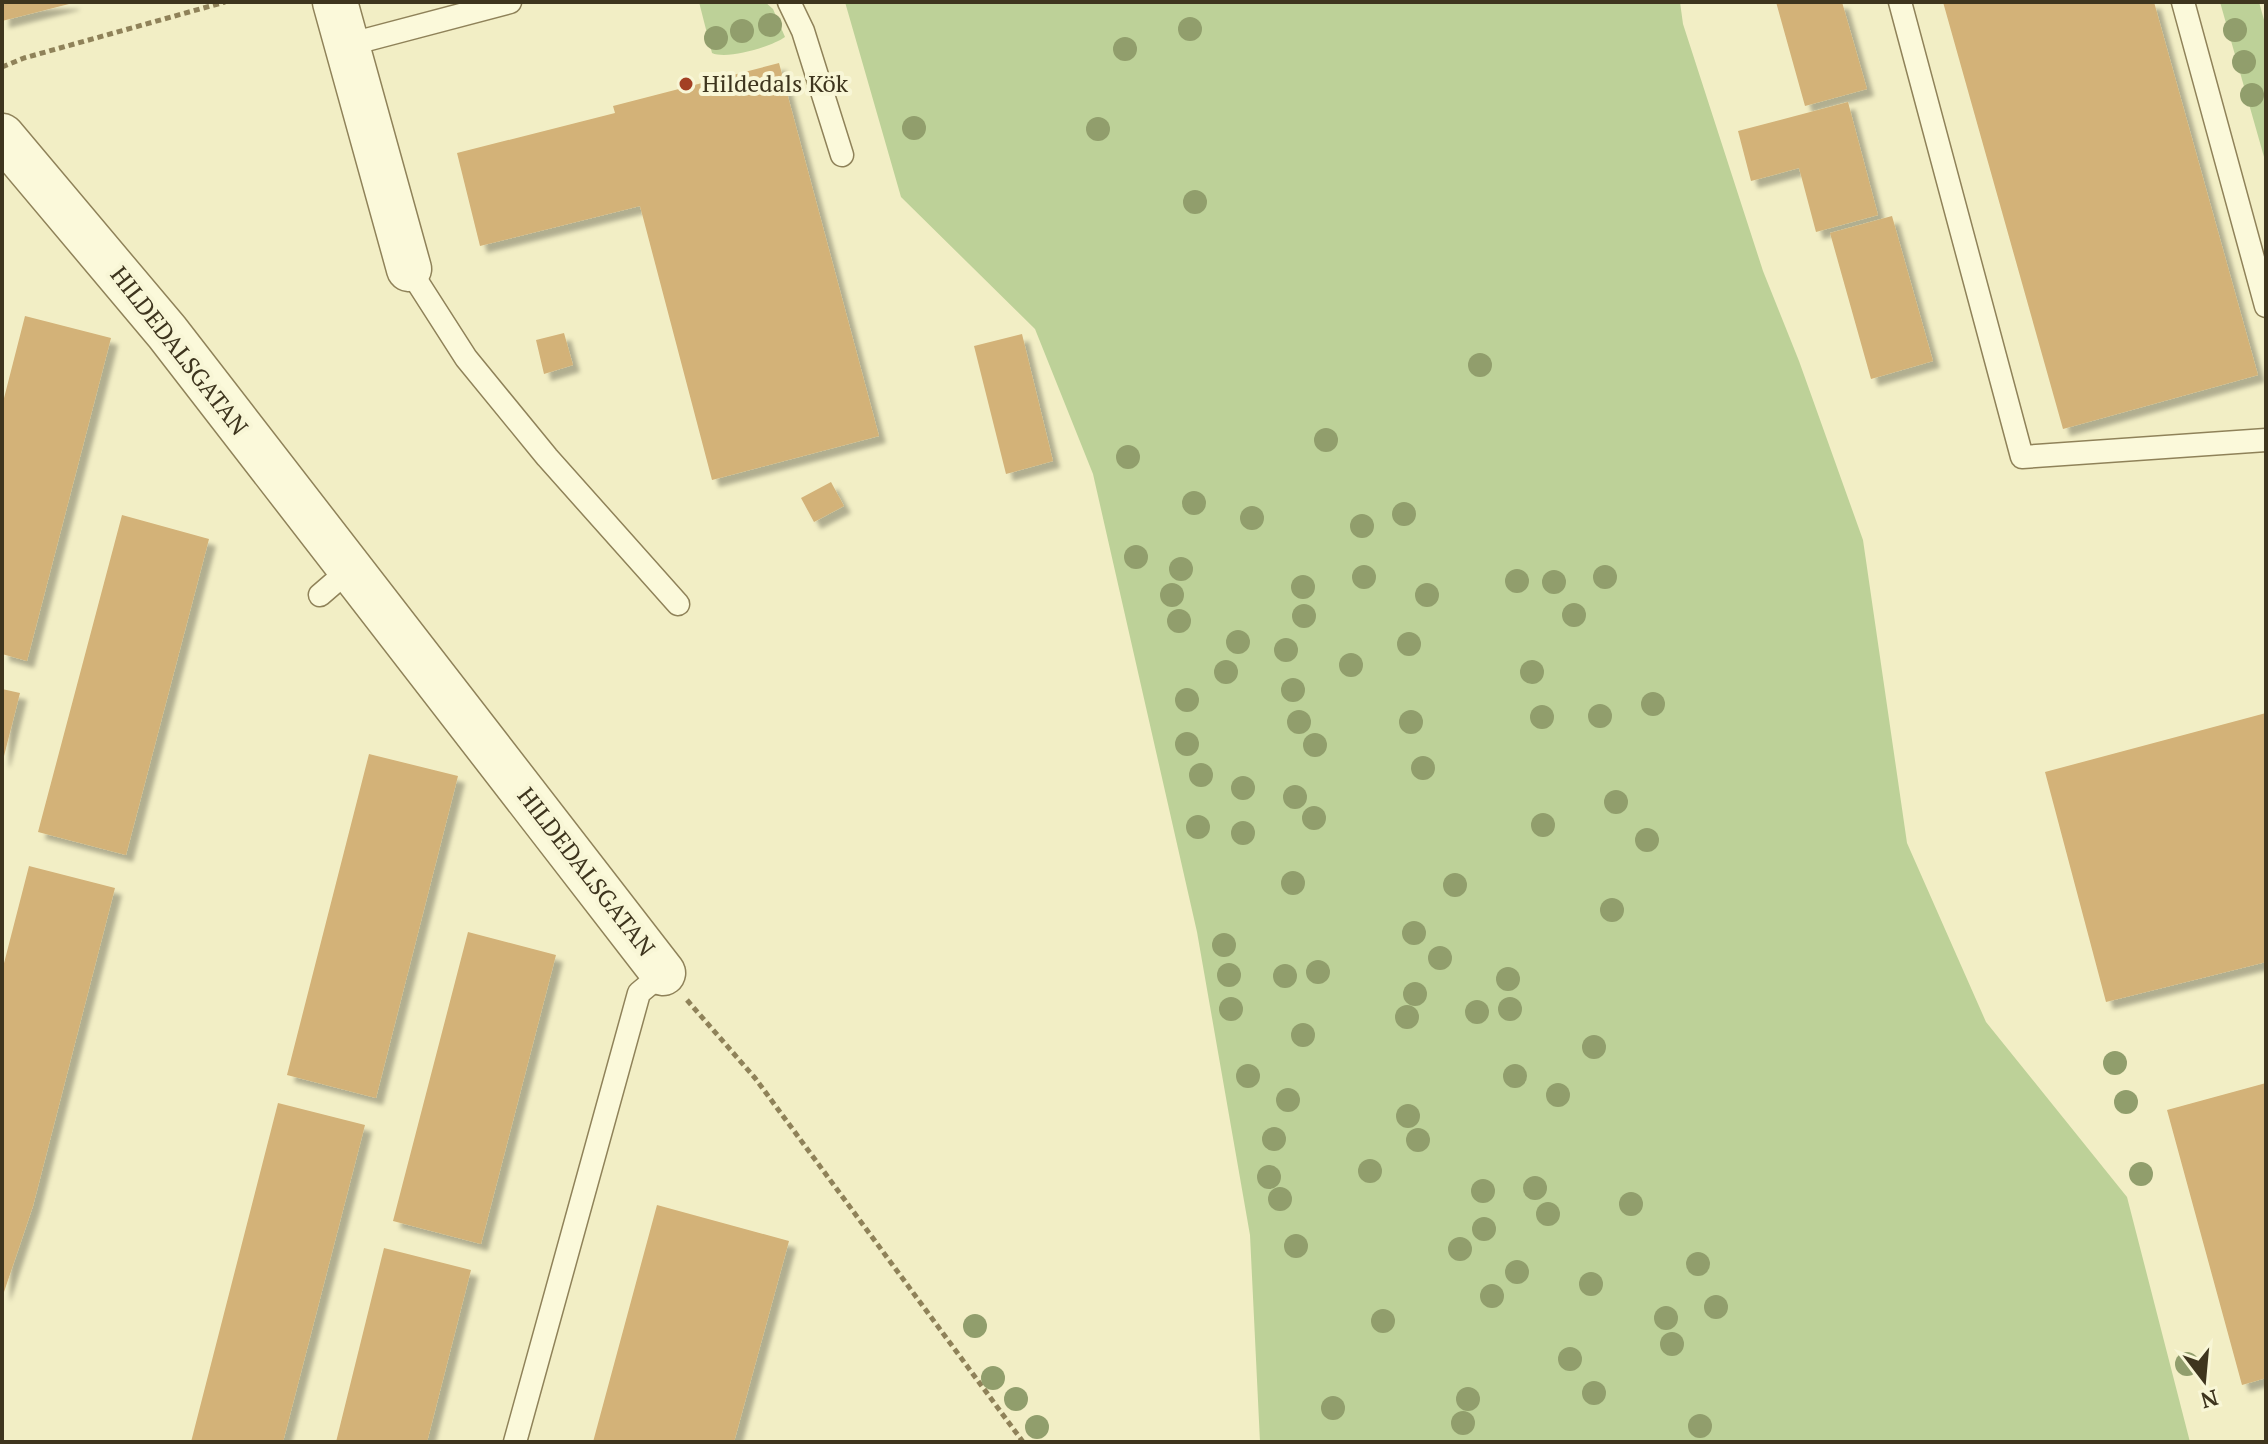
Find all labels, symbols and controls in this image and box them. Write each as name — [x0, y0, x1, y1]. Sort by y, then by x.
place label: Hildedals Kök — [702, 67, 849, 99]
marker: Hildedals Kök — [677, 75, 695, 93]
street label: HILDEDALSGATAN — [104, 259, 256, 441]
street label: HILDEDALSGATAN — [511, 780, 663, 962]
north arrow — [2164, 1340, 2244, 1420]
text: N — [2197, 1383, 2222, 1416]

